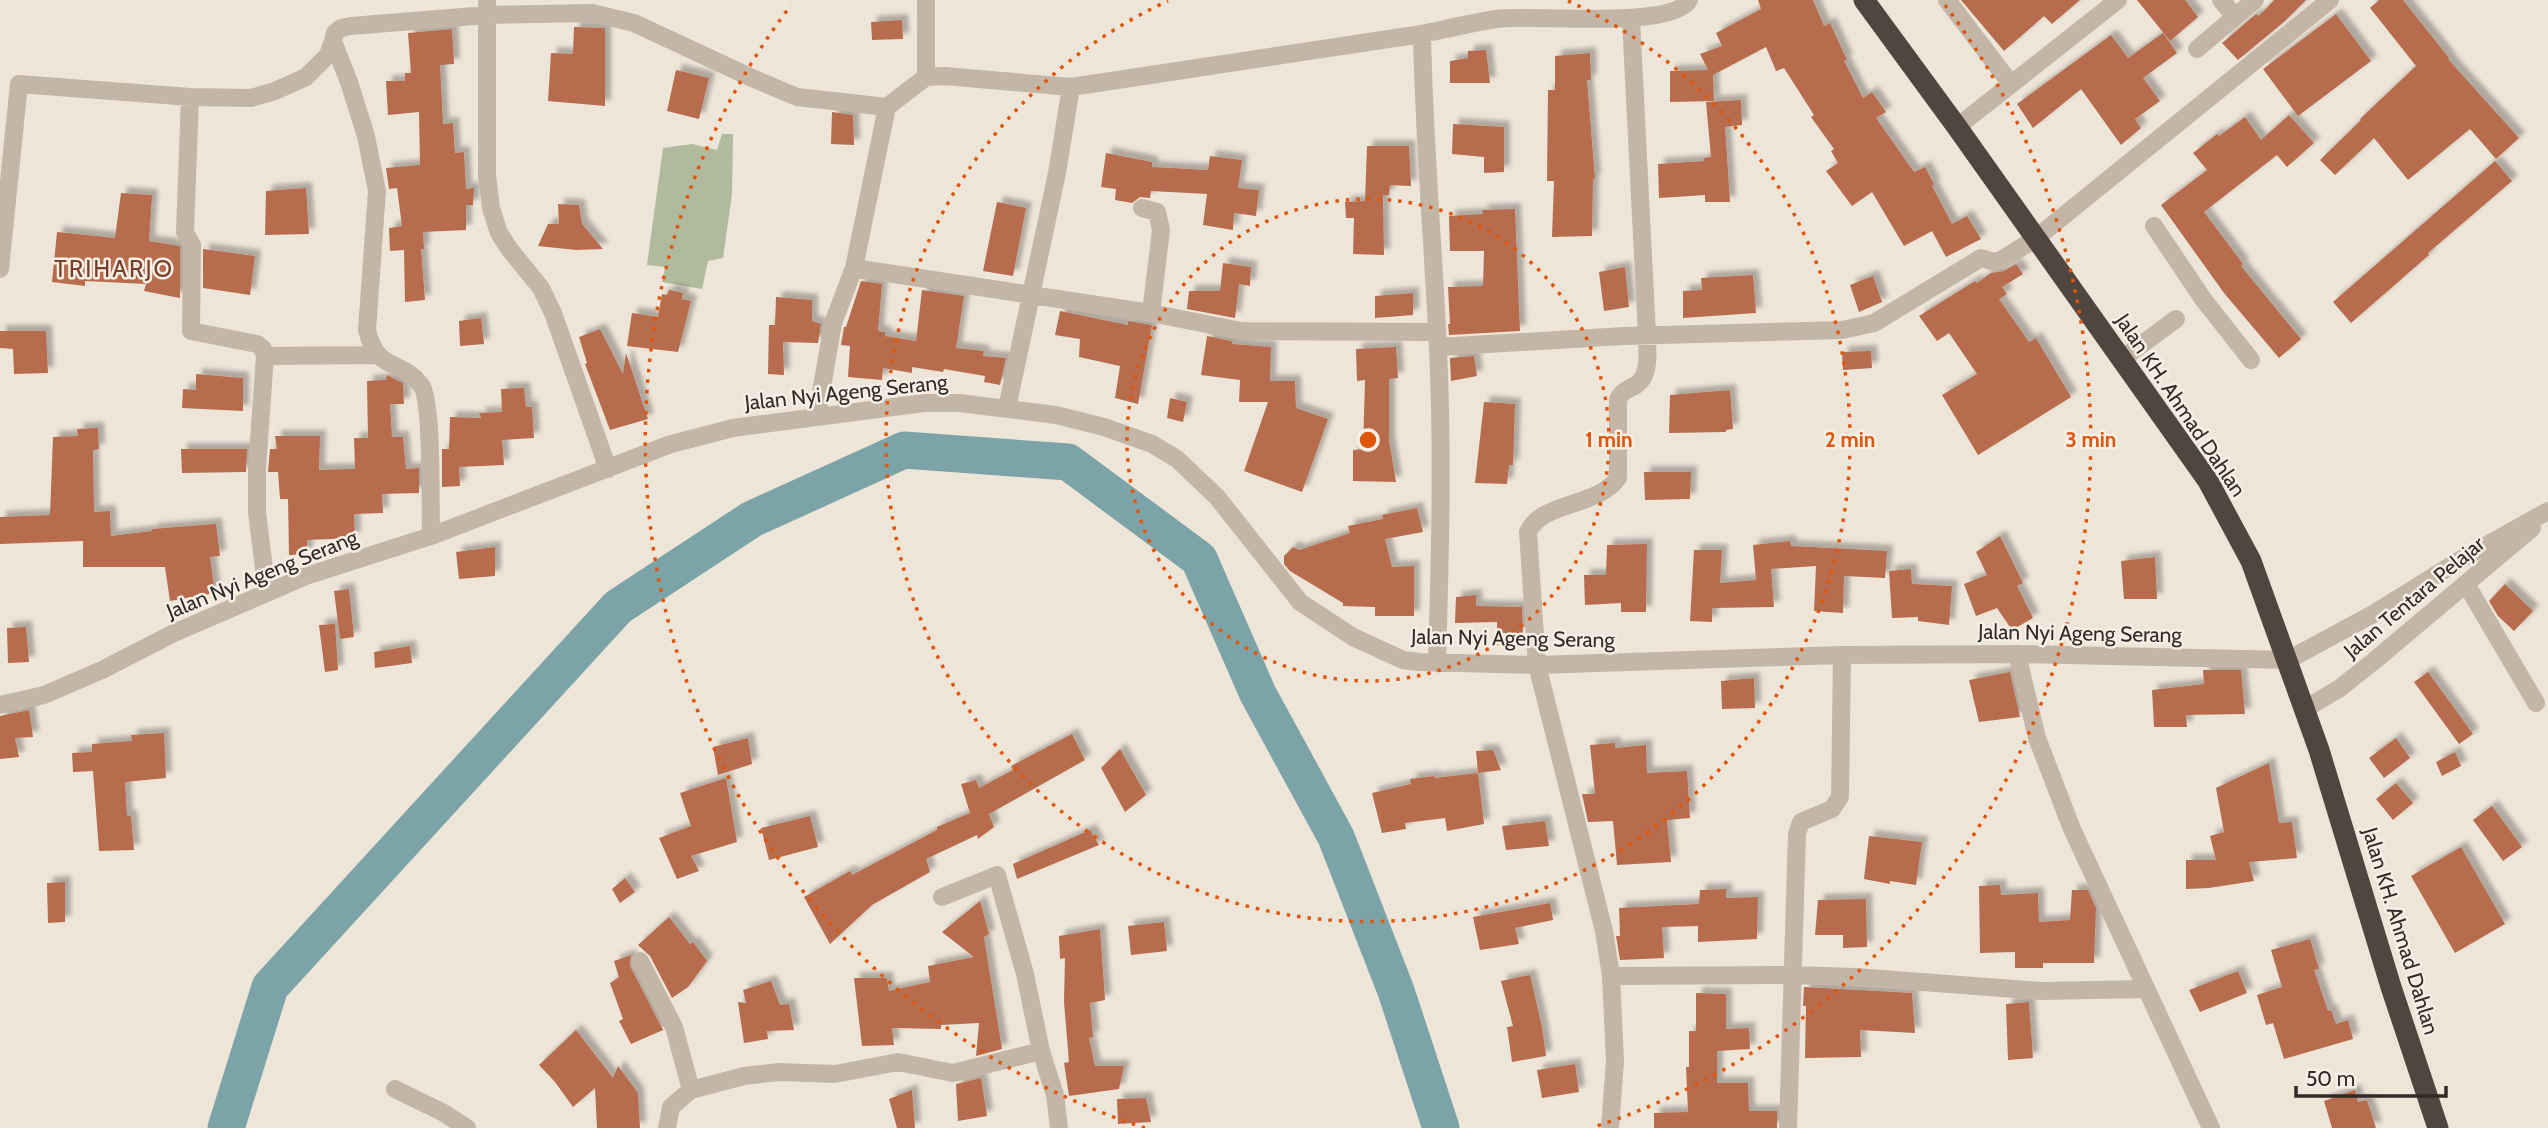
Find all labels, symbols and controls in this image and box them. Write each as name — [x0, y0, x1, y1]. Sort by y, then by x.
district label: TRIHARJO — [54, 254, 174, 283]
street label: Jalan KH. Ahmad Dahlan — [2110, 308, 2251, 501]
street label: Jalan Nyi Ageng Serang — [742, 369, 949, 415]
text: 1 min — [1585, 427, 1633, 452]
text: 2 min — [1825, 427, 1875, 452]
text: 3 min — [2066, 427, 2116, 452]
centre of rings — [1356, 428, 1380, 452]
street label: Jalan Nyi Ageng Serang — [162, 524, 362, 624]
street label: Jalan Tentara Pelajar — [2338, 531, 2490, 664]
street label: Jalan Nyi Ageng Serang — [1977, 619, 2183, 647]
street label: Jalan Nyi Ageng Serang — [1410, 624, 1616, 652]
street label: Jalan KH. Ahmad Dahlan — [2357, 824, 2444, 1037]
scale bar — [2296, 1054, 2446, 1098]
text: 50 m — [2306, 1066, 2355, 1091]

